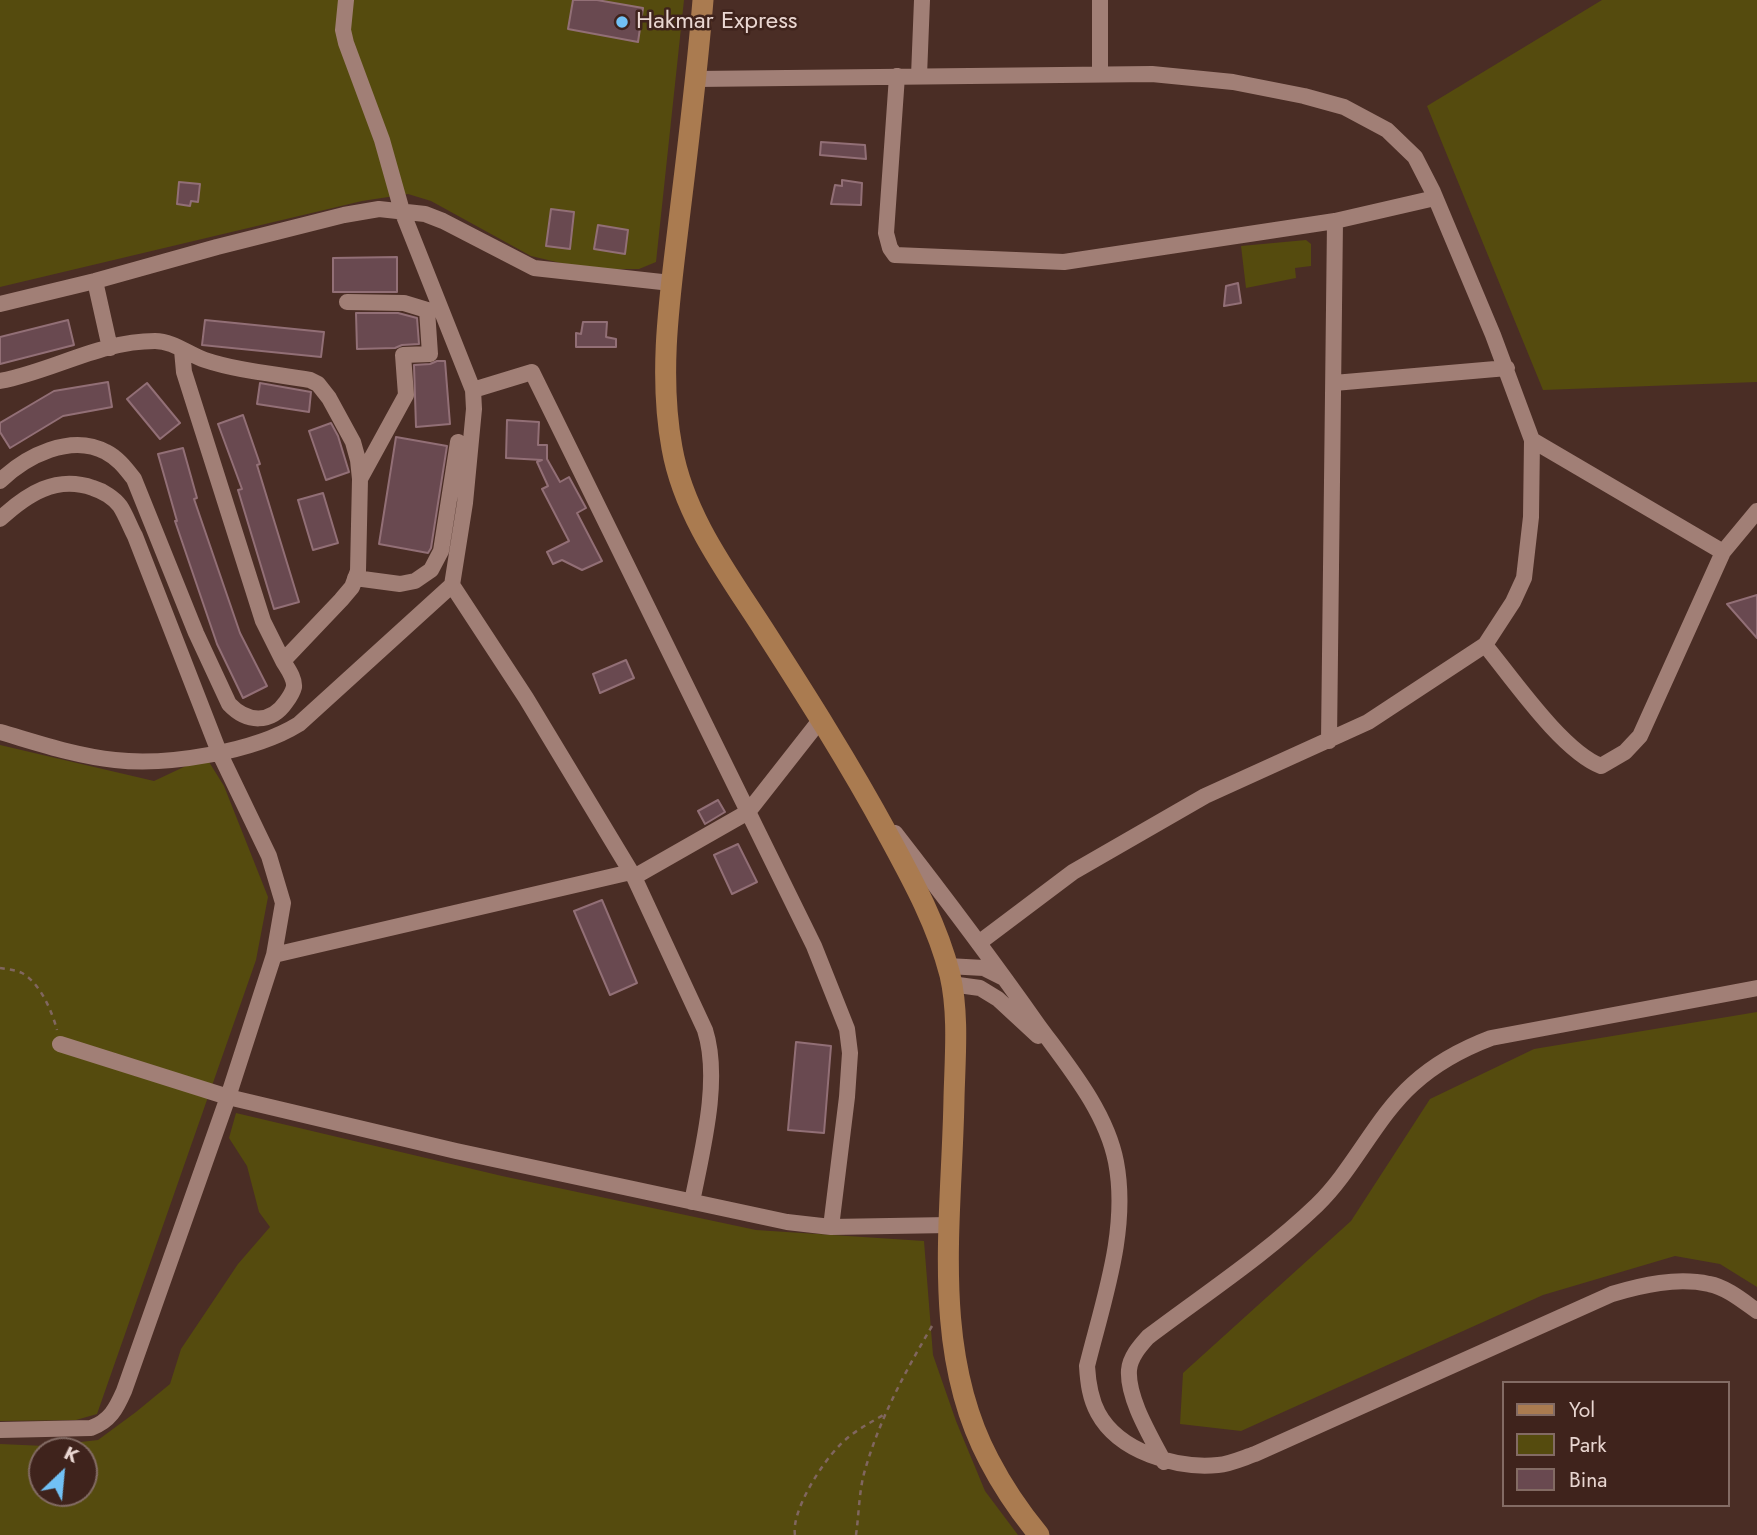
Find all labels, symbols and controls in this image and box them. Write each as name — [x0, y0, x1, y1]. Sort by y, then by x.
place label: Hakmar Express — [636, 8, 797, 36]
marker: Hakmar Express — [614, 14, 630, 30]
legend — [1502, 1381, 1729, 1507]
text: Yol — [1569, 1395, 1595, 1425]
text: Park — [1569, 1430, 1606, 1460]
north arrow — [28, 1437, 98, 1507]
text: K — [60, 1439, 83, 1470]
text: Bina — [1569, 1465, 1607, 1495]

